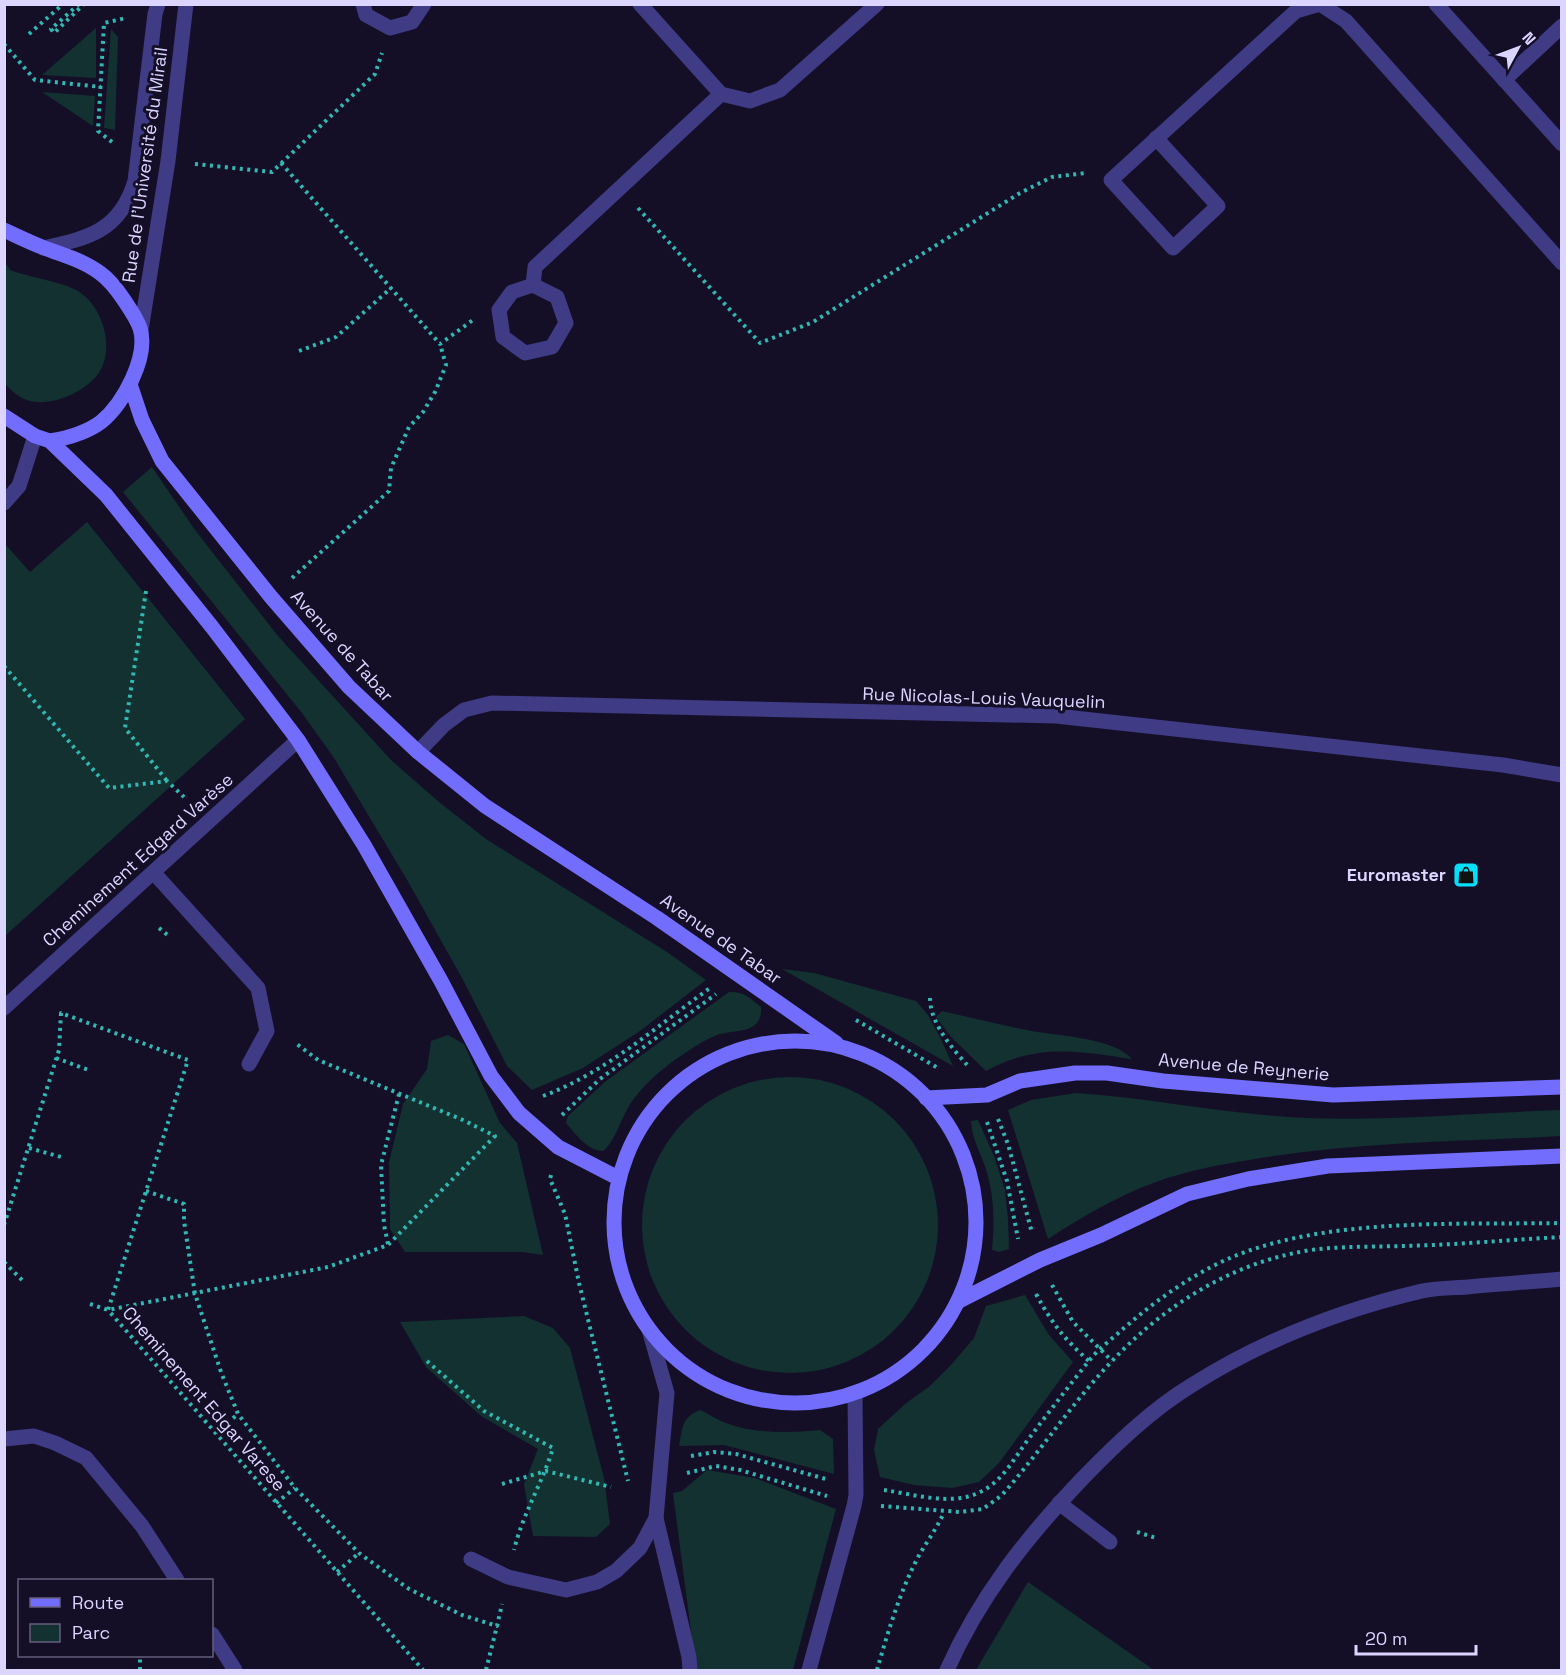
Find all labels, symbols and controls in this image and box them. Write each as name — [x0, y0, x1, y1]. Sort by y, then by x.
north arrow — [1488, 18, 1548, 78]
text: N — [1517, 28, 1540, 49]
street label: Rue de l'Université du Mirail — [117, 46, 172, 284]
street label: Avenue de Tabar — [286, 585, 399, 707]
street label: Rue Nicolas-Louis Vauquelin — [862, 682, 1106, 713]
street label: Cheminement Edgard Varèse — [38, 768, 238, 951]
shop icon: Euromaster — [1451, 860, 1481, 890]
place label: Euromaster — [1347, 863, 1446, 886]
street label: Avenue de Tabar — [656, 888, 787, 989]
street label: Avenue de Reynerie — [1158, 1048, 1331, 1085]
street label: Cheminement Edgar Varese — [118, 1301, 291, 1496]
legend — [18, 1579, 213, 1657]
text: Route — [72, 1591, 124, 1614]
scale bar — [1356, 1618, 1476, 1656]
text: Parc — [72, 1621, 110, 1644]
text: 20 m — [1365, 1627, 1408, 1650]

